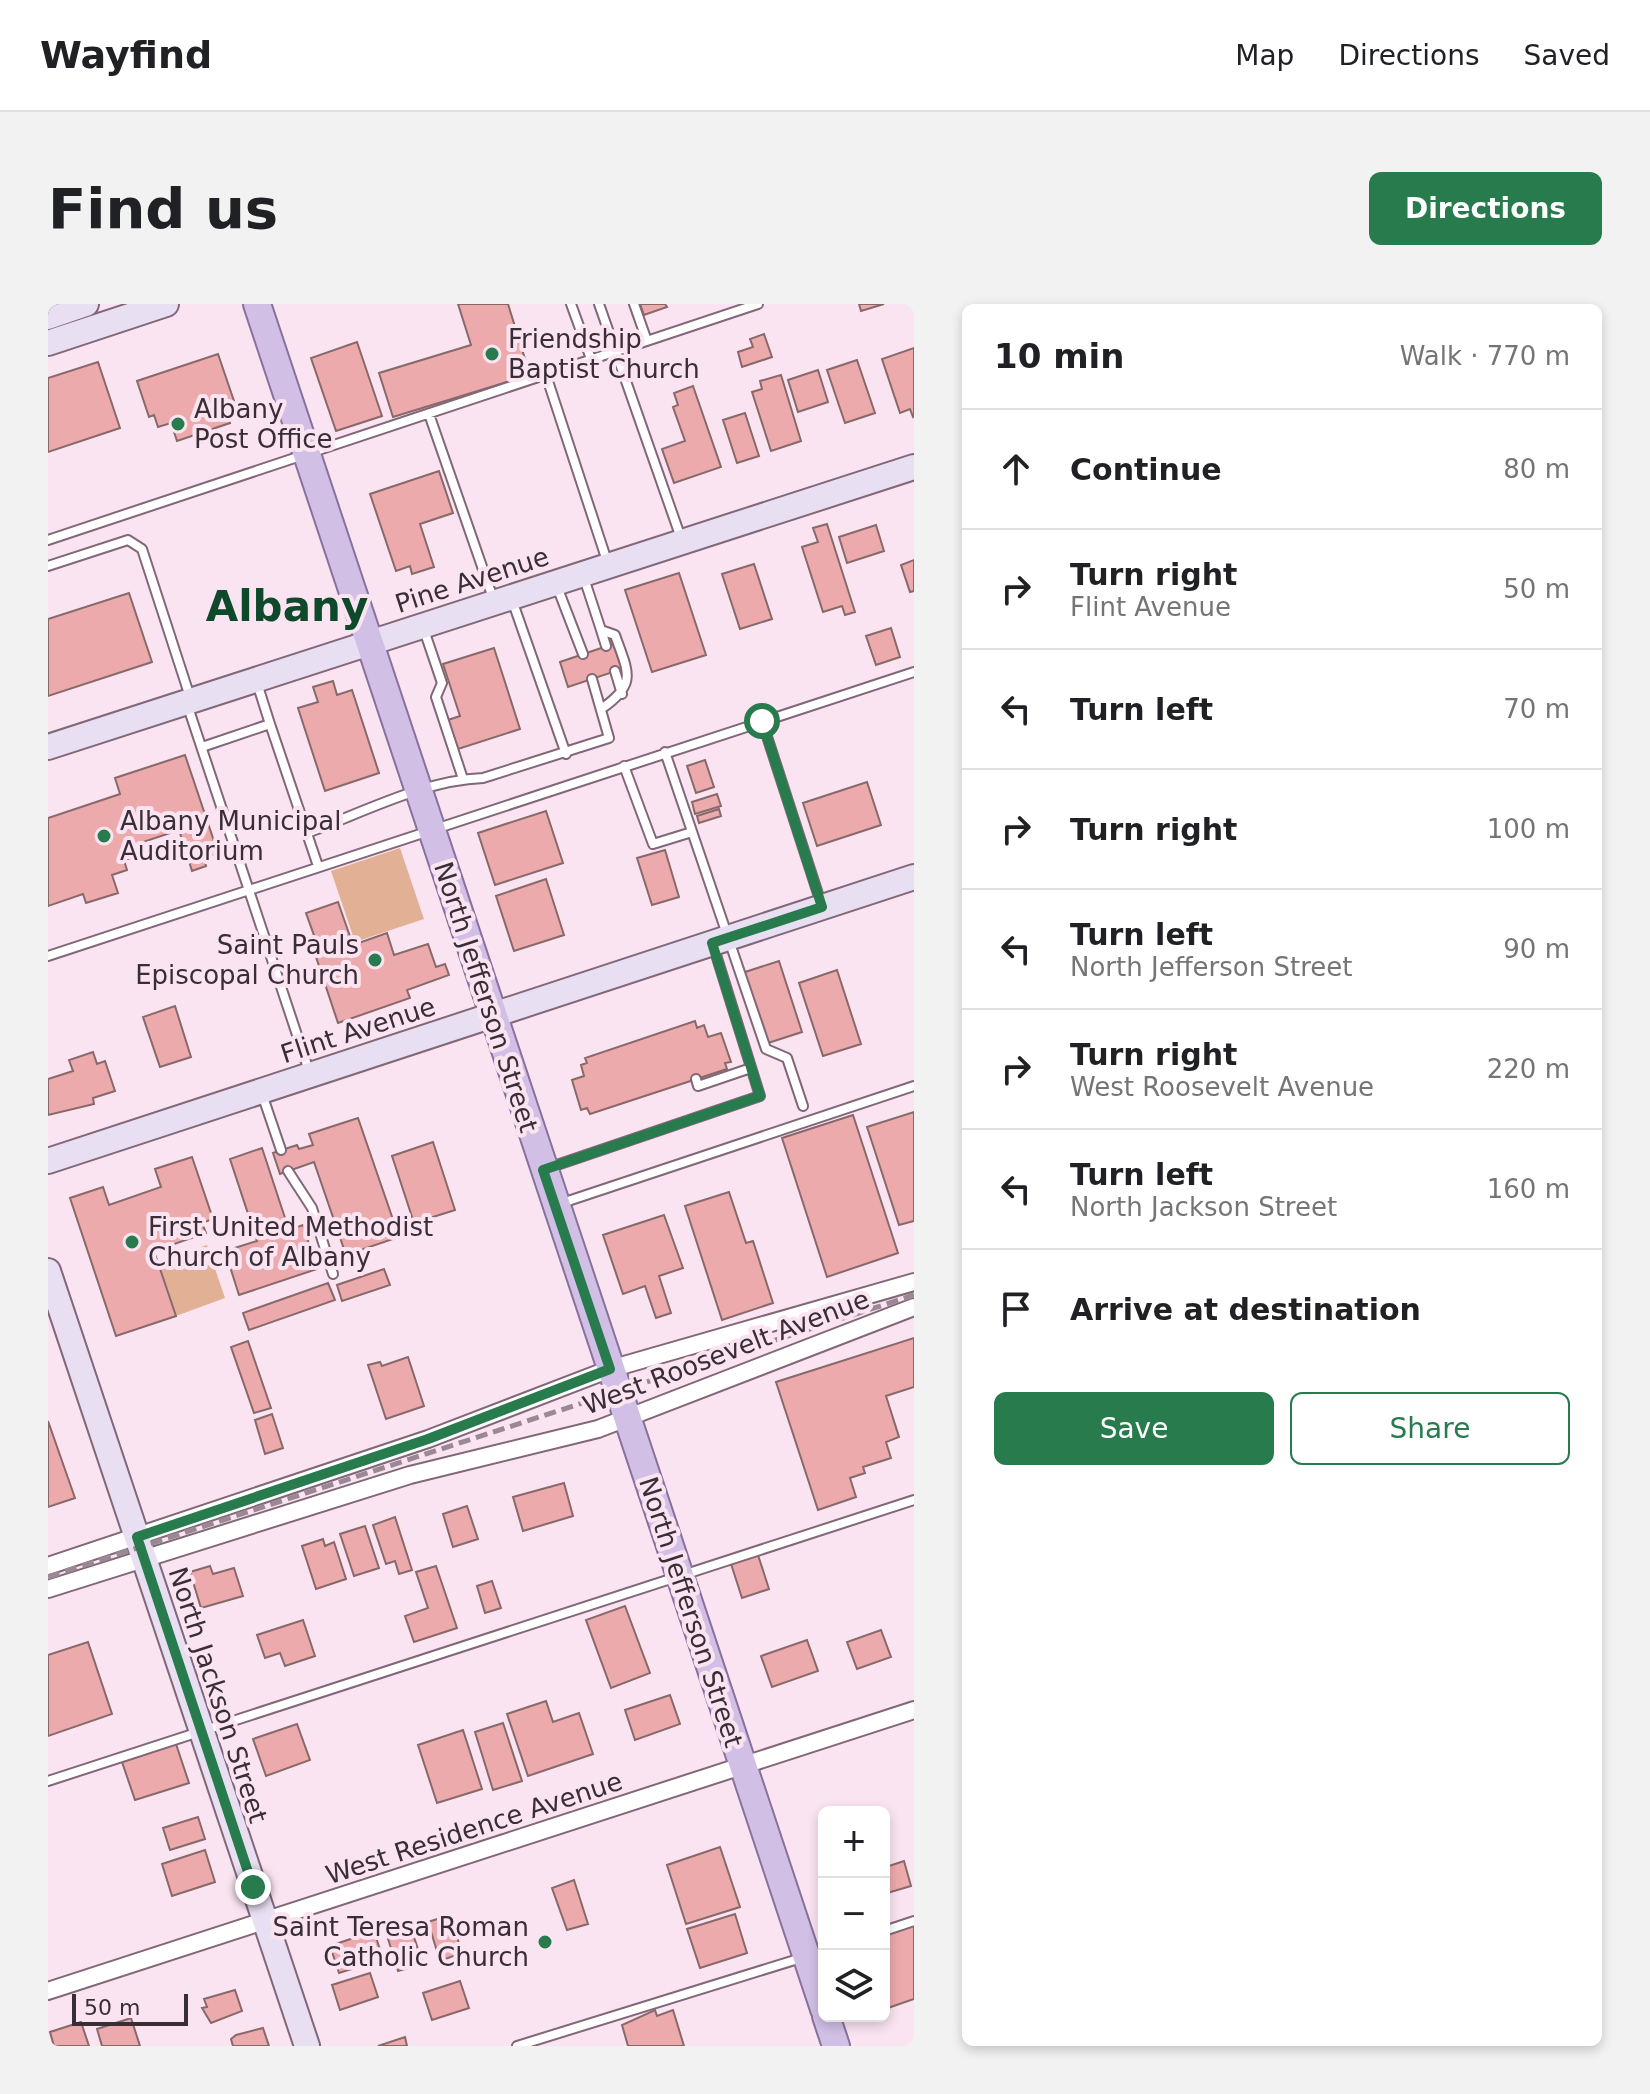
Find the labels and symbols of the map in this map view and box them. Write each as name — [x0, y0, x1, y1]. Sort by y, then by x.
place label: Friendship Baptist Church — [508, 324, 700, 384]
marker: Friendship Baptist Church — [483, 345, 501, 363]
place label: Albany Post Office — [194, 394, 333, 454]
marker: Albany Post Office — [169, 415, 187, 433]
street label: Pine Avenue — [391, 541, 553, 619]
district label: Albany — [206, 582, 368, 631]
route start — [744, 703, 780, 739]
place label: Albany Municipal Auditorium — [120, 806, 341, 866]
marker: Albany Municipal Auditorium — [95, 827, 113, 845]
street label: North Jefferson Street — [428, 858, 544, 1136]
place label: Saint Pauls Episcopal Church — [135, 930, 359, 990]
marker: Saint Pauls Episcopal Church — [366, 951, 384, 969]
street label: Flint Avenue — [277, 991, 439, 1069]
place label: First United Methodist Church of Albany — [148, 1212, 433, 1272]
marker: First United Methodist Church of Albany — [123, 1233, 141, 1251]
street label: West Roosevelt Avenue — [579, 1284, 873, 1420]
street label: North Jefferson Street — [633, 1473, 749, 1751]
street label: North Jackson Street — [162, 1563, 274, 1827]
street label: West Residence Avenue — [322, 1766, 626, 1890]
route end — [235, 1869, 271, 1905]
place label: Saint Teresa Roman Catholic Church — [273, 1912, 529, 1972]
marker: Saint Teresa Roman Catholic Church — [536, 1933, 554, 1951]
scale bar — [72, 1990, 188, 2026]

